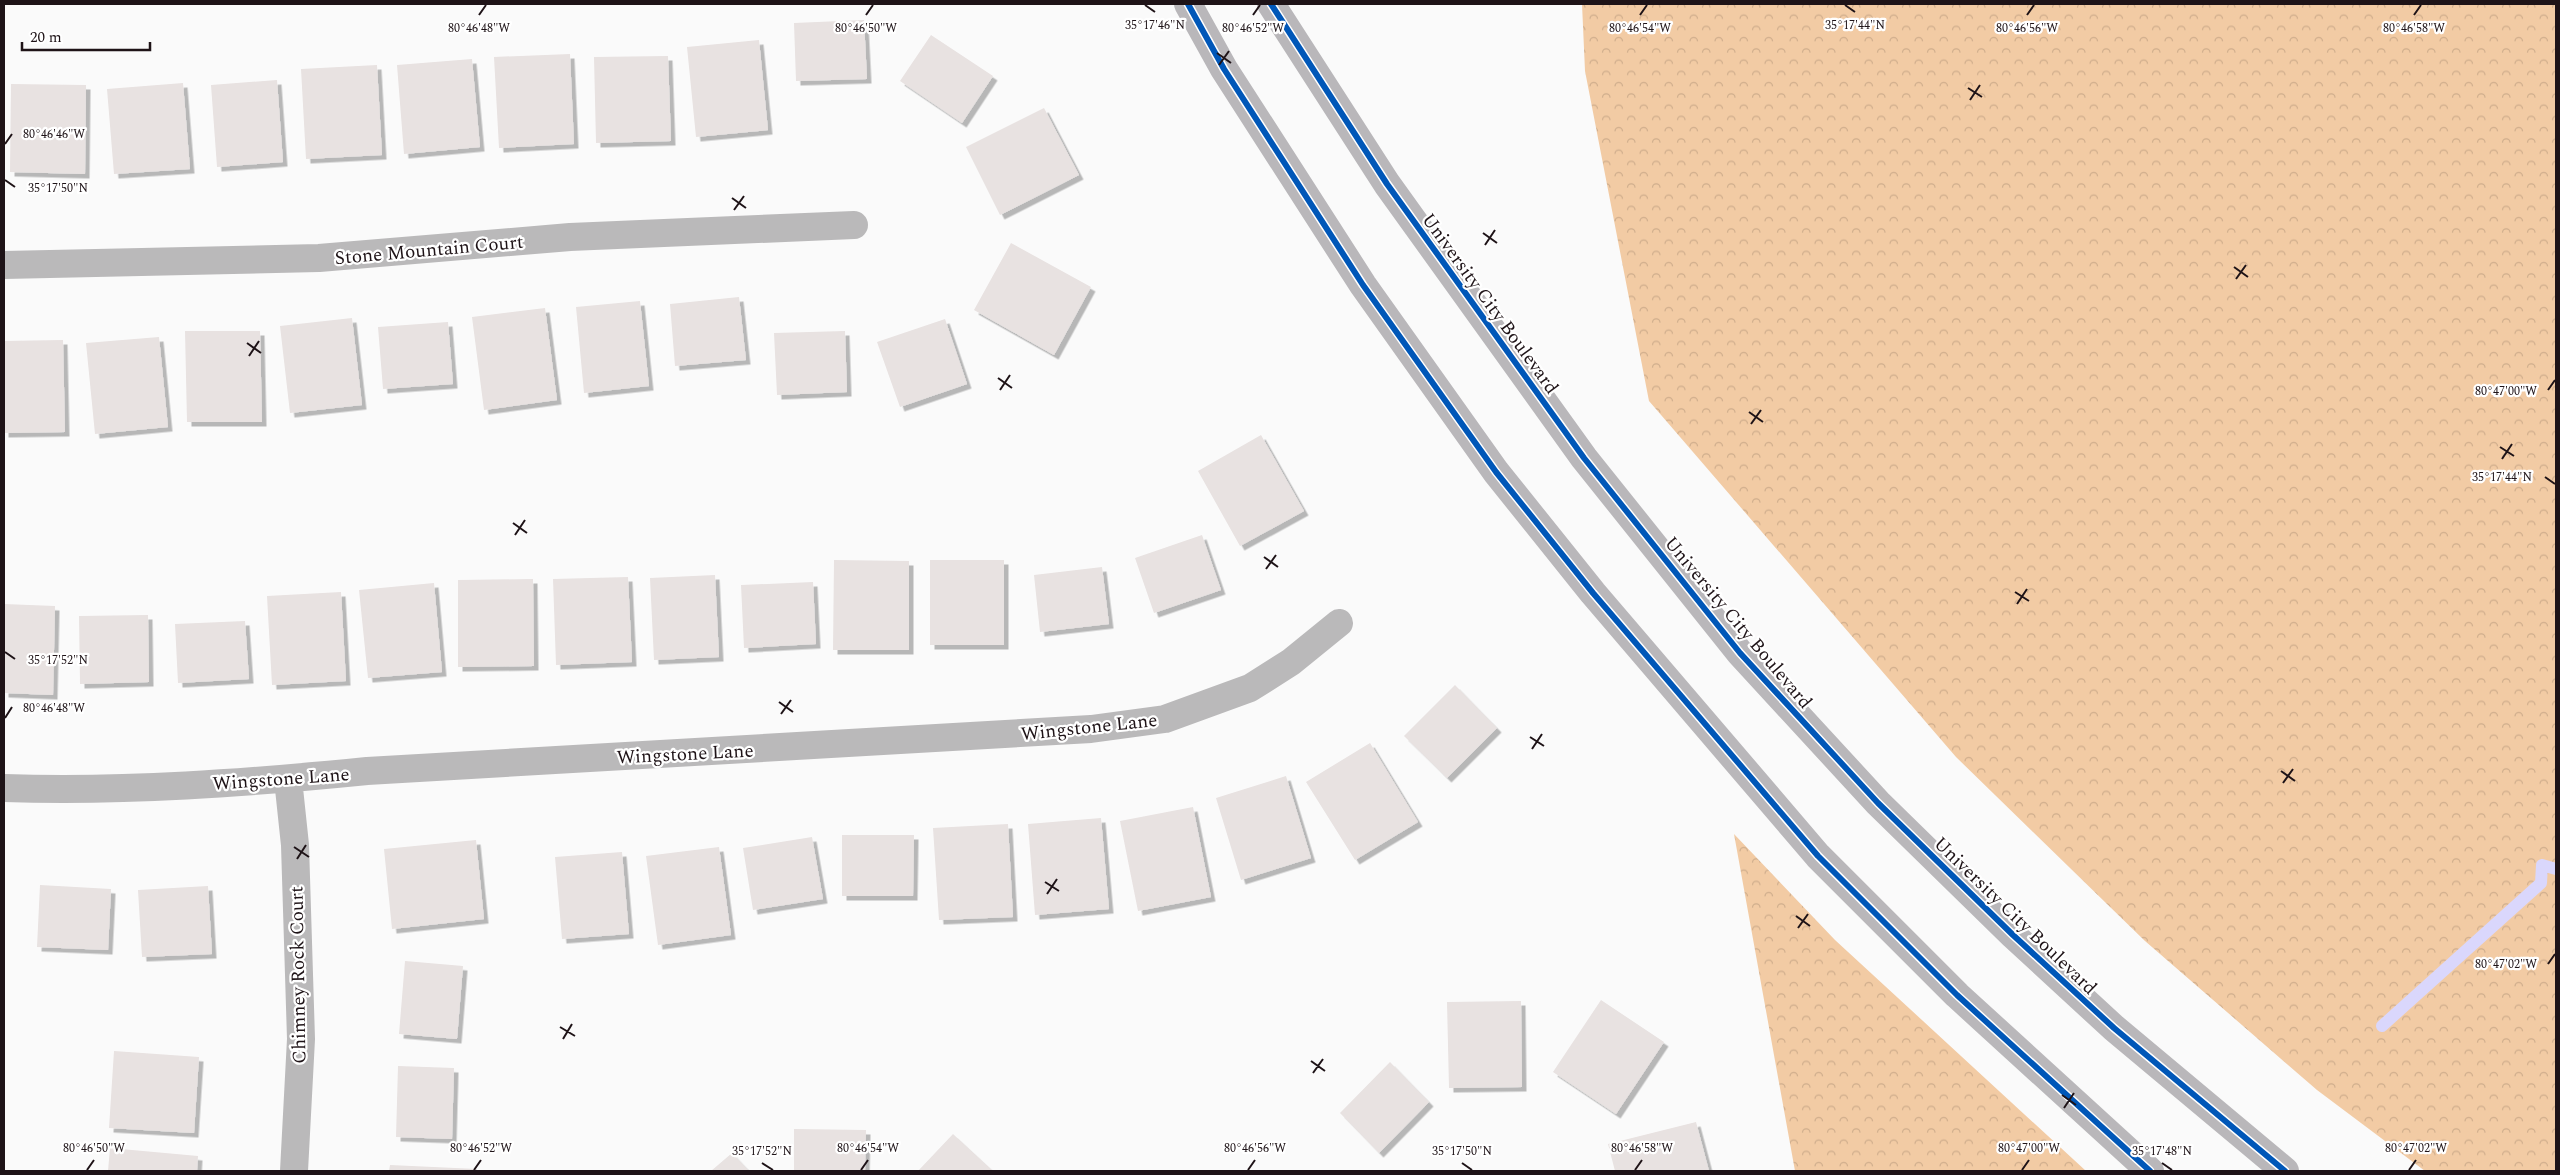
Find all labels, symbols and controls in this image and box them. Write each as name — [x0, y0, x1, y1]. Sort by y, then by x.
text: 35°17'46"N — [1125, 16, 1185, 35]
text: 35°17'44"N — [1825, 16, 1885, 35]
text: 80°46'48"W — [448, 19, 510, 38]
text: 80°46'50"W — [835, 19, 897, 38]
text: 80°46'52"W — [1222, 19, 1284, 38]
text: 80°46'54"W — [1609, 19, 1671, 38]
text: 80°46'56"W — [1996, 19, 2058, 38]
text: 80°46'58"W — [2383, 19, 2445, 38]
scale bar — [22, 20, 150, 52]
text: 20 m — [30, 26, 62, 49]
text: 80°46'46"W — [23, 125, 85, 144]
text: 35°17'50"N — [28, 179, 88, 198]
street label: University City Boulevard — [1414, 207, 1566, 401]
street label: Stone Mountain Court — [334, 228, 525, 273]
text: 80°47'00"W — [2475, 382, 2537, 401]
text: 35°17'44"N — [2472, 468, 2532, 487]
street label: University City Boulevard — [1657, 530, 1819, 716]
text: 35°17'52"N — [28, 651, 88, 670]
text: 80°46'48"W — [23, 699, 85, 718]
street label: Wingstone Lane — [1019, 706, 1159, 749]
street label: Wingstone Lane — [616, 736, 754, 773]
street label: Wingstone Lane — [212, 760, 351, 799]
street label: University City Boulevard — [1927, 830, 2103, 1002]
street label: Chimney Rock Court — [282, 886, 315, 1064]
text: 80°47'02"W — [2475, 955, 2537, 974]
text: 80°46'50"W — [63, 1139, 125, 1158]
text: 80°46'52"W — [450, 1139, 512, 1158]
text: 80°46'54"W — [837, 1139, 899, 1158]
text: 80°46'56"W — [1224, 1139, 1286, 1158]
text: 80°46'58"W — [1611, 1139, 1673, 1158]
text: 80°47'00"W — [1998, 1139, 2060, 1158]
text: 80°47'02"W — [2385, 1139, 2447, 1158]
text: 35°17'52"N — [732, 1142, 792, 1161]
text: 35°17'50"N — [1432, 1142, 1492, 1161]
text: 35°17'48"N — [2132, 1142, 2192, 1161]

